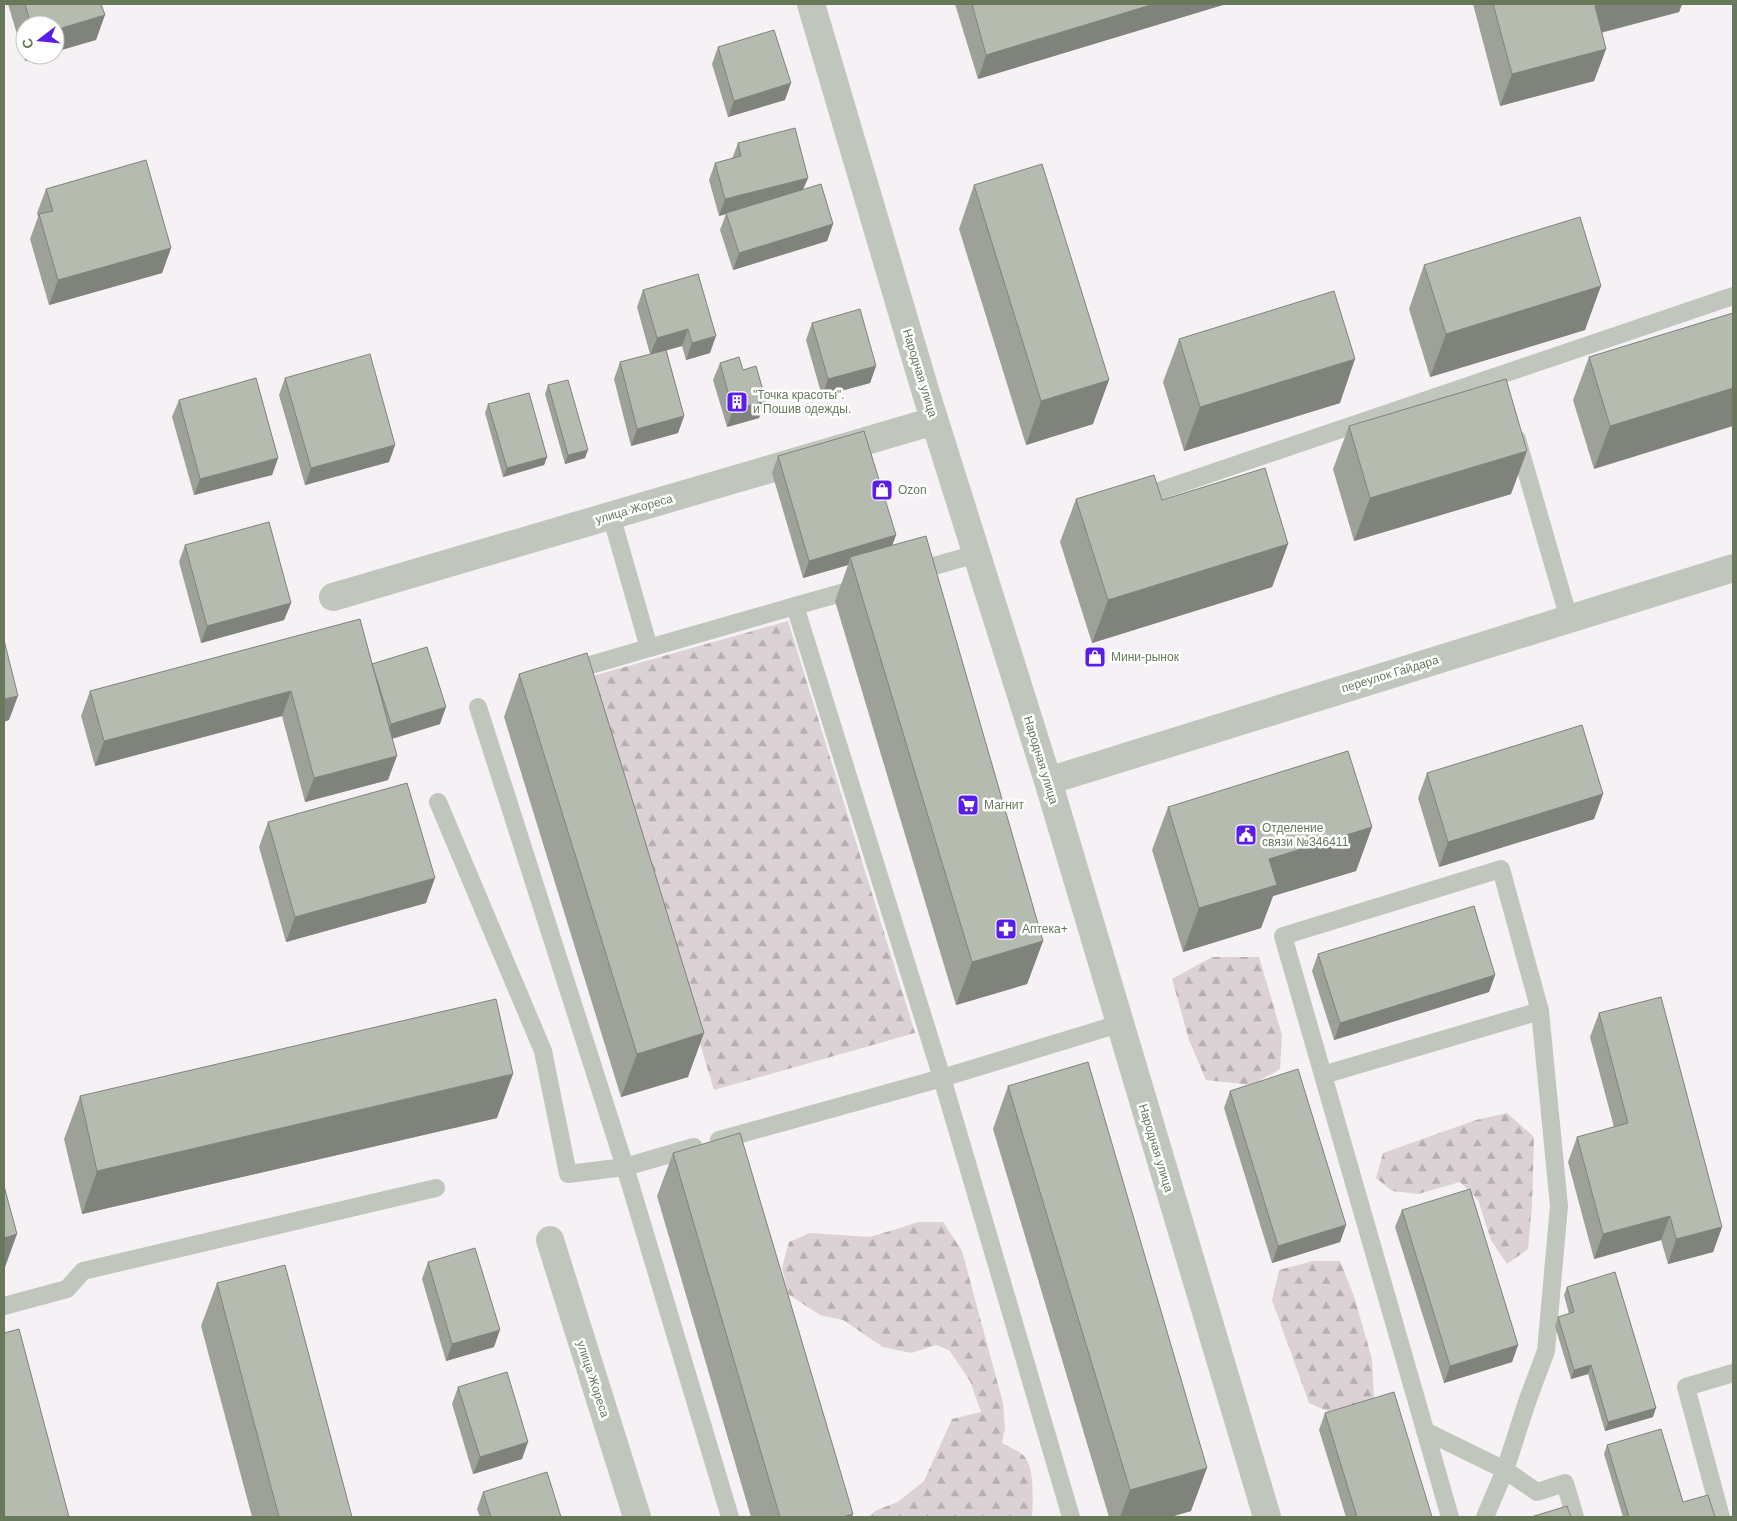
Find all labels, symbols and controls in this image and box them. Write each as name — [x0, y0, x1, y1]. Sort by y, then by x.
north arrow — [15, 15, 65, 65]
text: С — [18, 37, 37, 51]
street label: Народная улица — [900, 327, 940, 419]
place label: "Точка красоты". и Пошив одежды. — [753, 388, 851, 416]
building icon: "Точка красоты". и Пошив одежды. — [725, 390, 749, 414]
shop icon: Ozon — [870, 478, 894, 502]
place label: Ozon — [898, 483, 927, 497]
street label: улица Жореса — [594, 491, 675, 527]
shop icon: Мини-рынок — [1083, 645, 1107, 669]
place label: Мини-рынок — [1111, 650, 1180, 664]
street label: переулок Гайдара — [1340, 652, 1441, 695]
street label: Народная улица — [1021, 714, 1061, 806]
supermarket icon: Магнит — [956, 793, 980, 817]
place label: Магнит — [984, 798, 1025, 812]
place label: Отделение связи №346411 — [1262, 821, 1349, 849]
public building icon: Отделение связи №346411 — [1234, 823, 1258, 847]
pharmacy icon: Аптека+ — [994, 917, 1018, 941]
place label: Аптека+ — [1022, 922, 1068, 936]
street label: Народная улица — [1136, 1102, 1176, 1194]
street label: улица Жореса — [574, 1339, 612, 1419]

